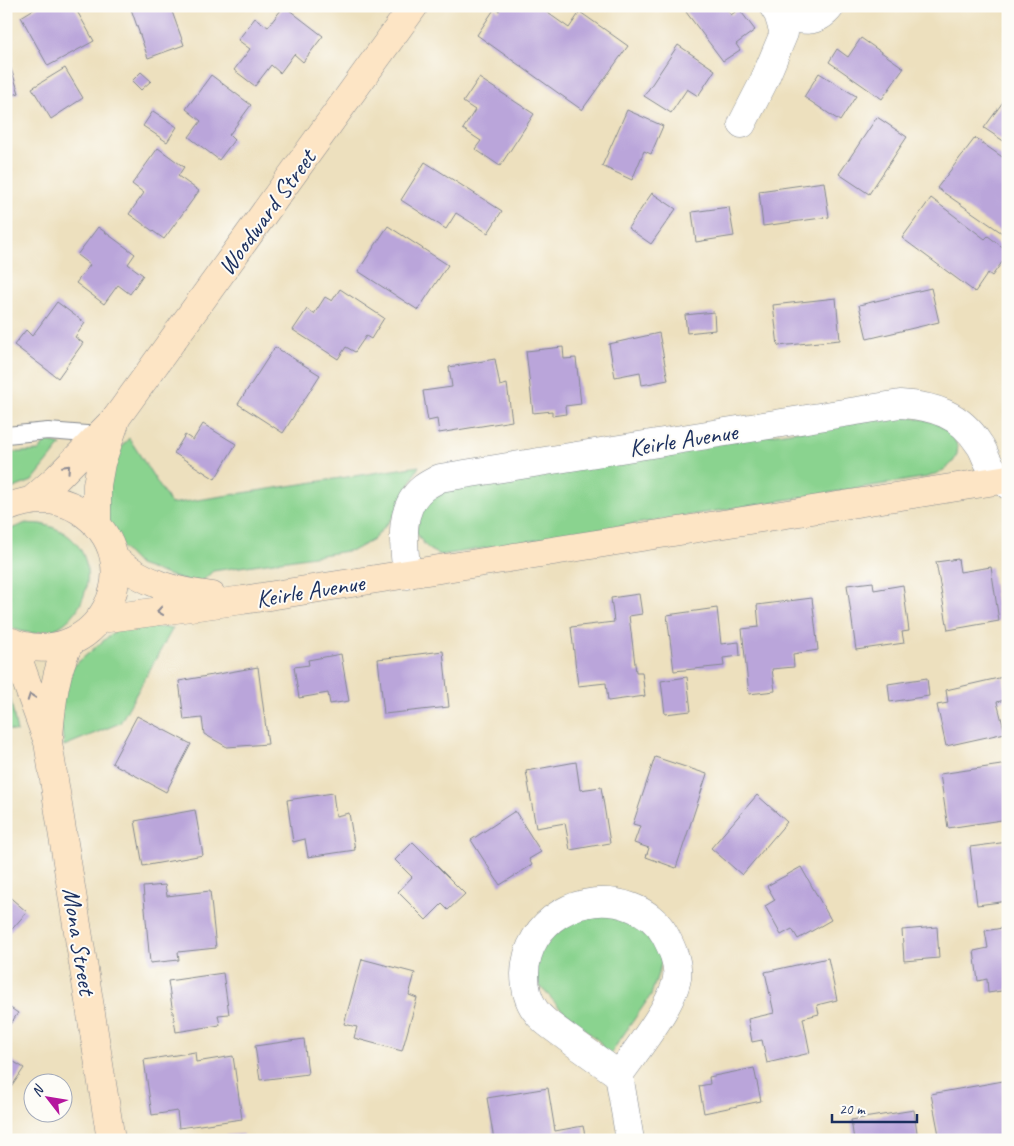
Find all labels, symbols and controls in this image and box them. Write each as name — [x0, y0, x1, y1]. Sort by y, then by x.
street label: Woodward Street — [211, 141, 325, 282]
street label: Keirle Avenue — [627, 415, 741, 464]
one-way arrow — [61, 465, 70, 474]
street label: Keirle Avenue — [254, 566, 368, 615]
one-way arrow — [156, 606, 164, 616]
one-way arrow — [27, 693, 37, 702]
street label: Mona Street — [55, 885, 104, 1000]
north arrow — [22, 1074, 72, 1124]
text: N — [28, 1081, 48, 1100]
scale bar — [832, 1091, 916, 1123]
text: 20 m — [839, 1100, 866, 1119]

